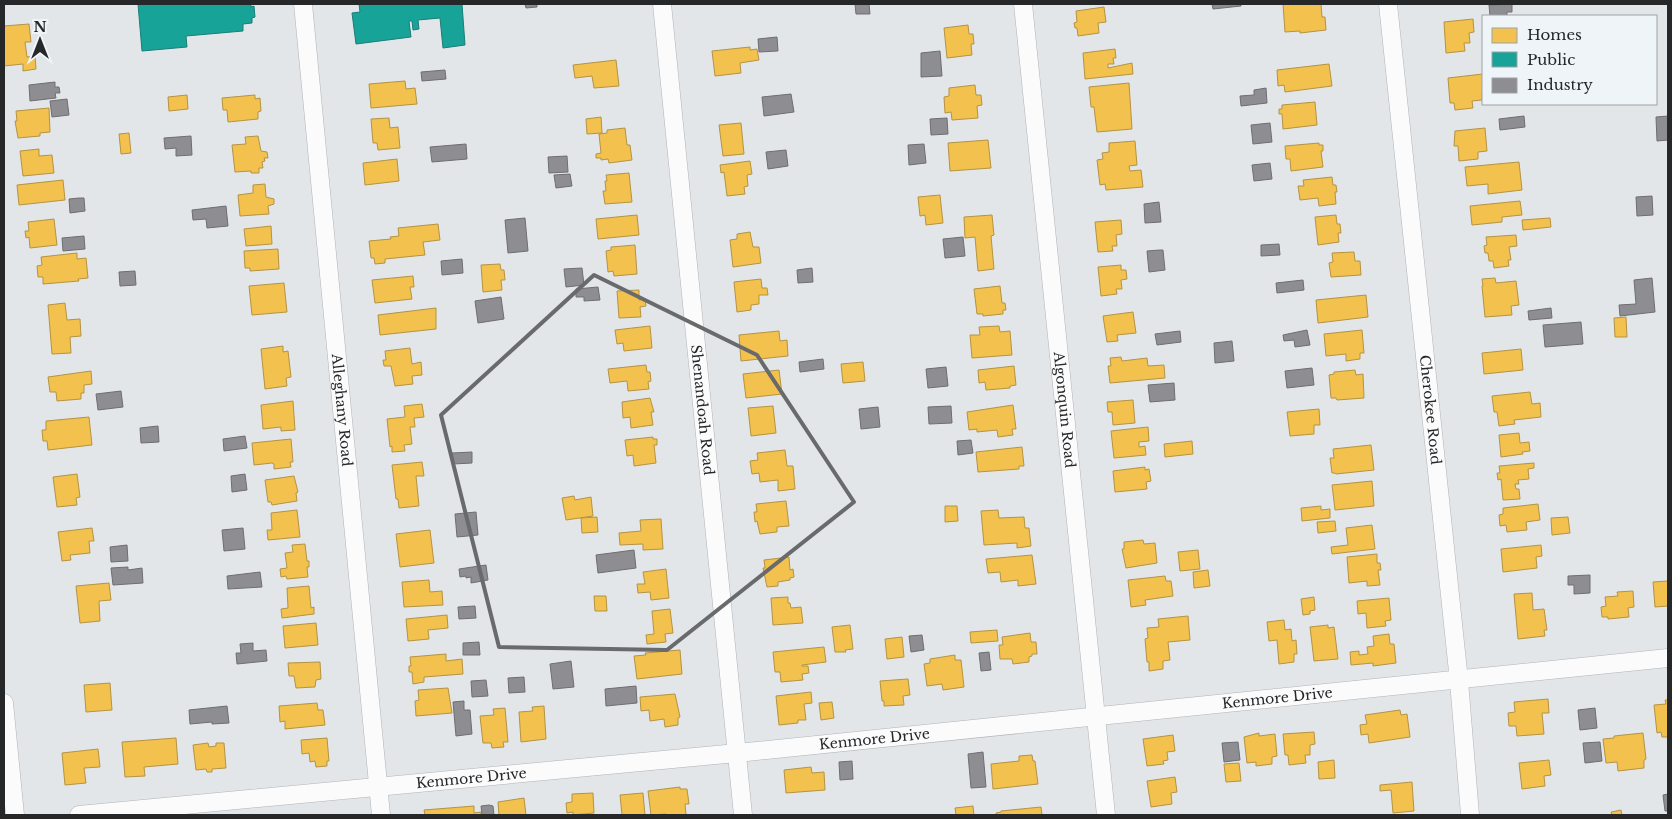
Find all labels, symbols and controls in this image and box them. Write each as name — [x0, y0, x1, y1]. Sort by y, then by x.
north arrow — [15, 15, 65, 65]
legend — [1482, 15, 1657, 105]
text: N — [33, 18, 47, 36]
text: Homes — [1527, 25, 1582, 44]
text: Public — [1527, 50, 1575, 69]
text: Industry — [1527, 75, 1593, 94]
street label: Shenandoah Road — [687, 344, 718, 477]
street label: Algonquin Road — [1050, 350, 1079, 469]
street label: Alleghany Road — [328, 352, 356, 468]
street label: Cherokee Road — [1416, 354, 1445, 466]
street label: Kenmore Drive — [1221, 683, 1333, 712]
street label: Kenmore Drive — [818, 724, 931, 754]
street label: Kenmore Drive — [415, 764, 527, 792]

